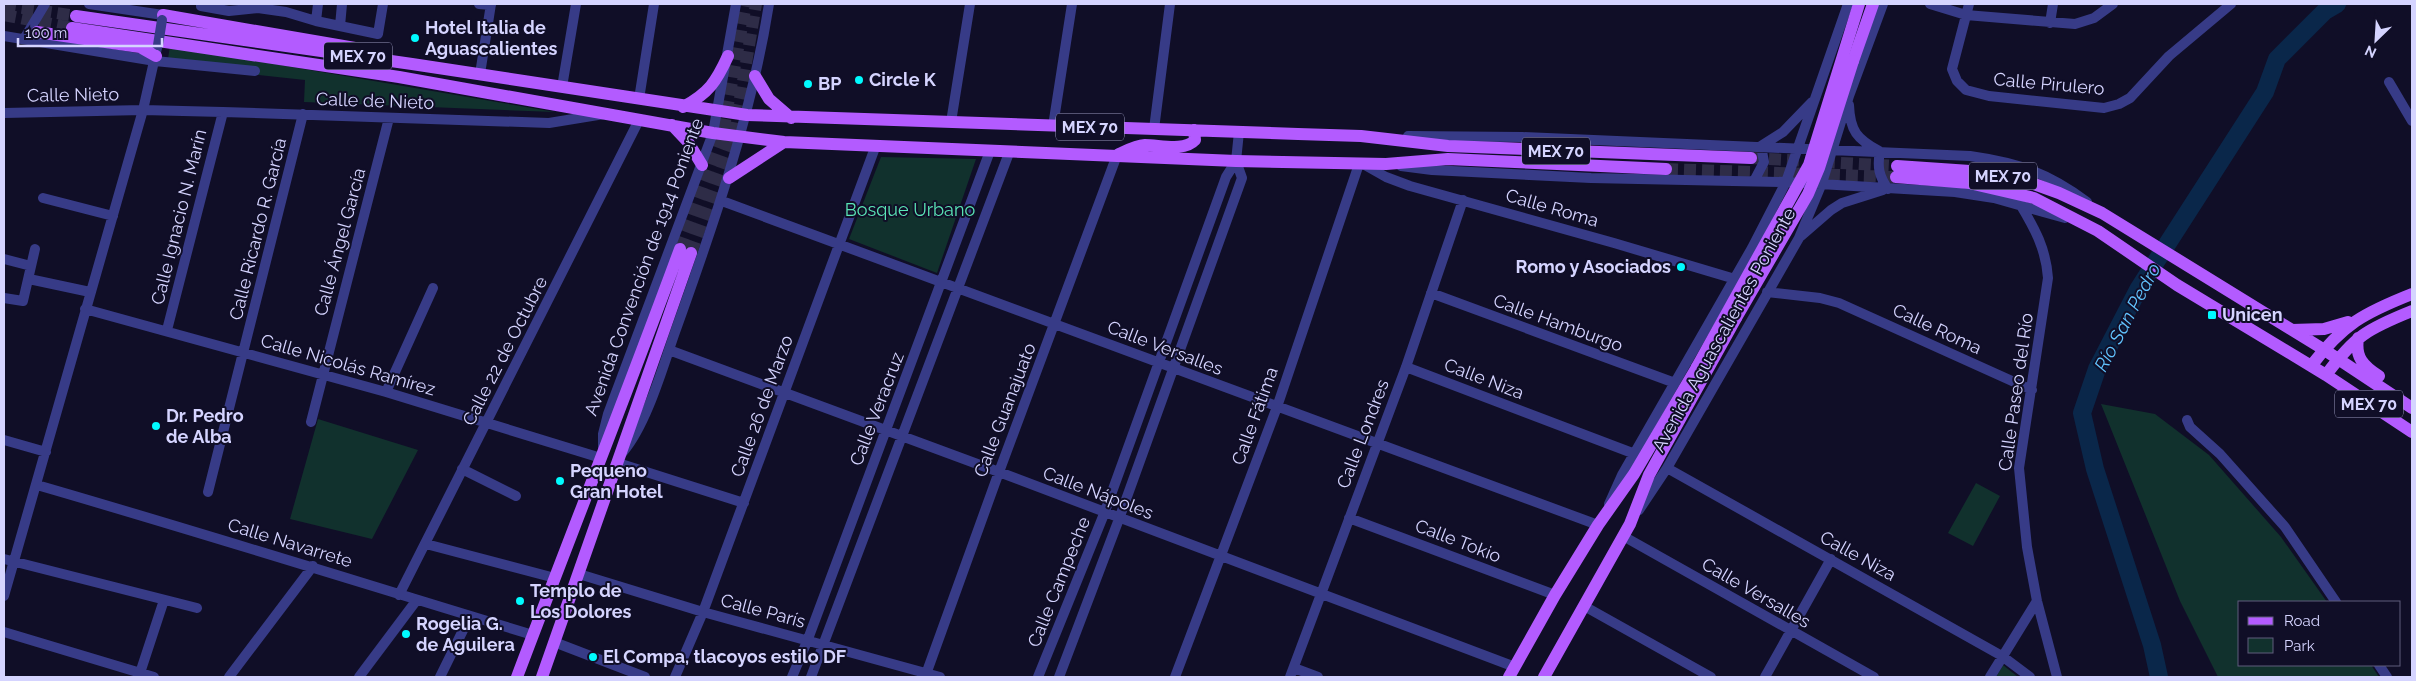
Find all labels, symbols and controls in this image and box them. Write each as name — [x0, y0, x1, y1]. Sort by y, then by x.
scale bar — [18, 15, 161, 47]
north arrow — [2351, 15, 2401, 65]
place label: Hotel Italia de Aguascalientes — [425, 17, 558, 59]
text: 100 m — [25, 24, 67, 42]
marker: Hotel Italia de Aguascalientes — [409, 32, 421, 44]
road number: MEX 70 — [324, 42, 392, 70]
text: N — [2362, 42, 2379, 61]
street label: Calle Pirulero — [1993, 68, 2106, 99]
place label: Circle K — [869, 69, 937, 90]
place label: BP — [818, 73, 841, 94]
marker: Circle K — [853, 74, 865, 86]
marker: BP — [802, 78, 814, 90]
street label: Calle Nieto — [27, 83, 119, 106]
street label: Calle de Nieto — [316, 88, 435, 113]
road number: MEX 70 — [1056, 114, 1124, 140]
street label: Avenida Convención de 1914 Poniente — [580, 115, 707, 418]
street label: Calle Ignacio N. Marín — [147, 127, 210, 307]
street label: Calle Ricardo R. García — [225, 136, 290, 322]
road number: MEX 70 — [1522, 138, 1590, 164]
road number: MEX 70 — [1969, 162, 2037, 190]
street label: Calle Ángel García — [309, 165, 369, 318]
street label: Calle Roma — [1503, 184, 1601, 231]
park label: Bosque Urbano — [845, 199, 975, 220]
street label: Avenida Aguascalientes Poniente — [1648, 204, 1800, 455]
place label: Romo y Asociados — [1515, 256, 1671, 277]
water label: Río San Pedro — [2089, 259, 2165, 375]
marker: Romo y Asociados — [1675, 261, 1687, 273]
street label: Calle 22 de Octubre — [458, 272, 551, 429]
street label: Calle Hamburgo — [1491, 289, 1626, 356]
street label: Calle Roma — [1889, 299, 1985, 358]
place label: Unicen — [2222, 304, 2283, 325]
marker: Unicen — [2206, 309, 2218, 321]
street label: Calle Paseo del Río — [1994, 311, 2037, 472]
street label: Calle Versalles — [1104, 316, 1226, 379]
street label: Calle Nicolás Ramírez — [258, 330, 438, 400]
street label: Calle 26 de Marzo — [726, 332, 797, 480]
street label: Calle Guanajuato — [969, 340, 1040, 480]
street label: Calle Veracruz — [845, 349, 908, 469]
street label: Calle Niza — [1441, 354, 1527, 403]
street label: Calle Fátima — [1227, 364, 1282, 468]
street label: Calle Londres — [1332, 376, 1393, 491]
road number: MEX 70 — [2335, 390, 2403, 418]
place label: Dr. Pedro de Alba — [166, 405, 244, 447]
marker: Dr. Pedro de Alba — [150, 420, 162, 432]
place label: Pequeno Gran Hotel — [570, 460, 663, 502]
street label: Calle Nápoles — [1040, 462, 1157, 523]
marker: Pequeno Gran Hotel — [554, 475, 566, 487]
street label: Calle Campeche — [1023, 513, 1094, 650]
street label: Calle Navarrete — [225, 514, 355, 572]
street label: Calle Tokio — [1412, 515, 1504, 567]
street label: Calle Niza — [1817, 526, 1900, 585]
street label: Calle Versalles — [1698, 553, 1815, 632]
place label: Templo de Los Dolores — [530, 580, 632, 622]
street label: Calle París — [718, 589, 808, 632]
marker: Templo de Los Dolores — [514, 595, 526, 607]
legend — [2238, 601, 2401, 666]
text: Road — [2284, 612, 2320, 630]
place label: Rogelia G. de Aguilera — [416, 613, 515, 655]
marker: Rogelia G. de Aguilera — [400, 628, 412, 640]
text: Park — [2284, 637, 2315, 655]
place label: El Compa, tlacoyos estilo DF — [603, 646, 846, 667]
marker: El Compa, tlacoyos estilo DF — [587, 651, 599, 663]

